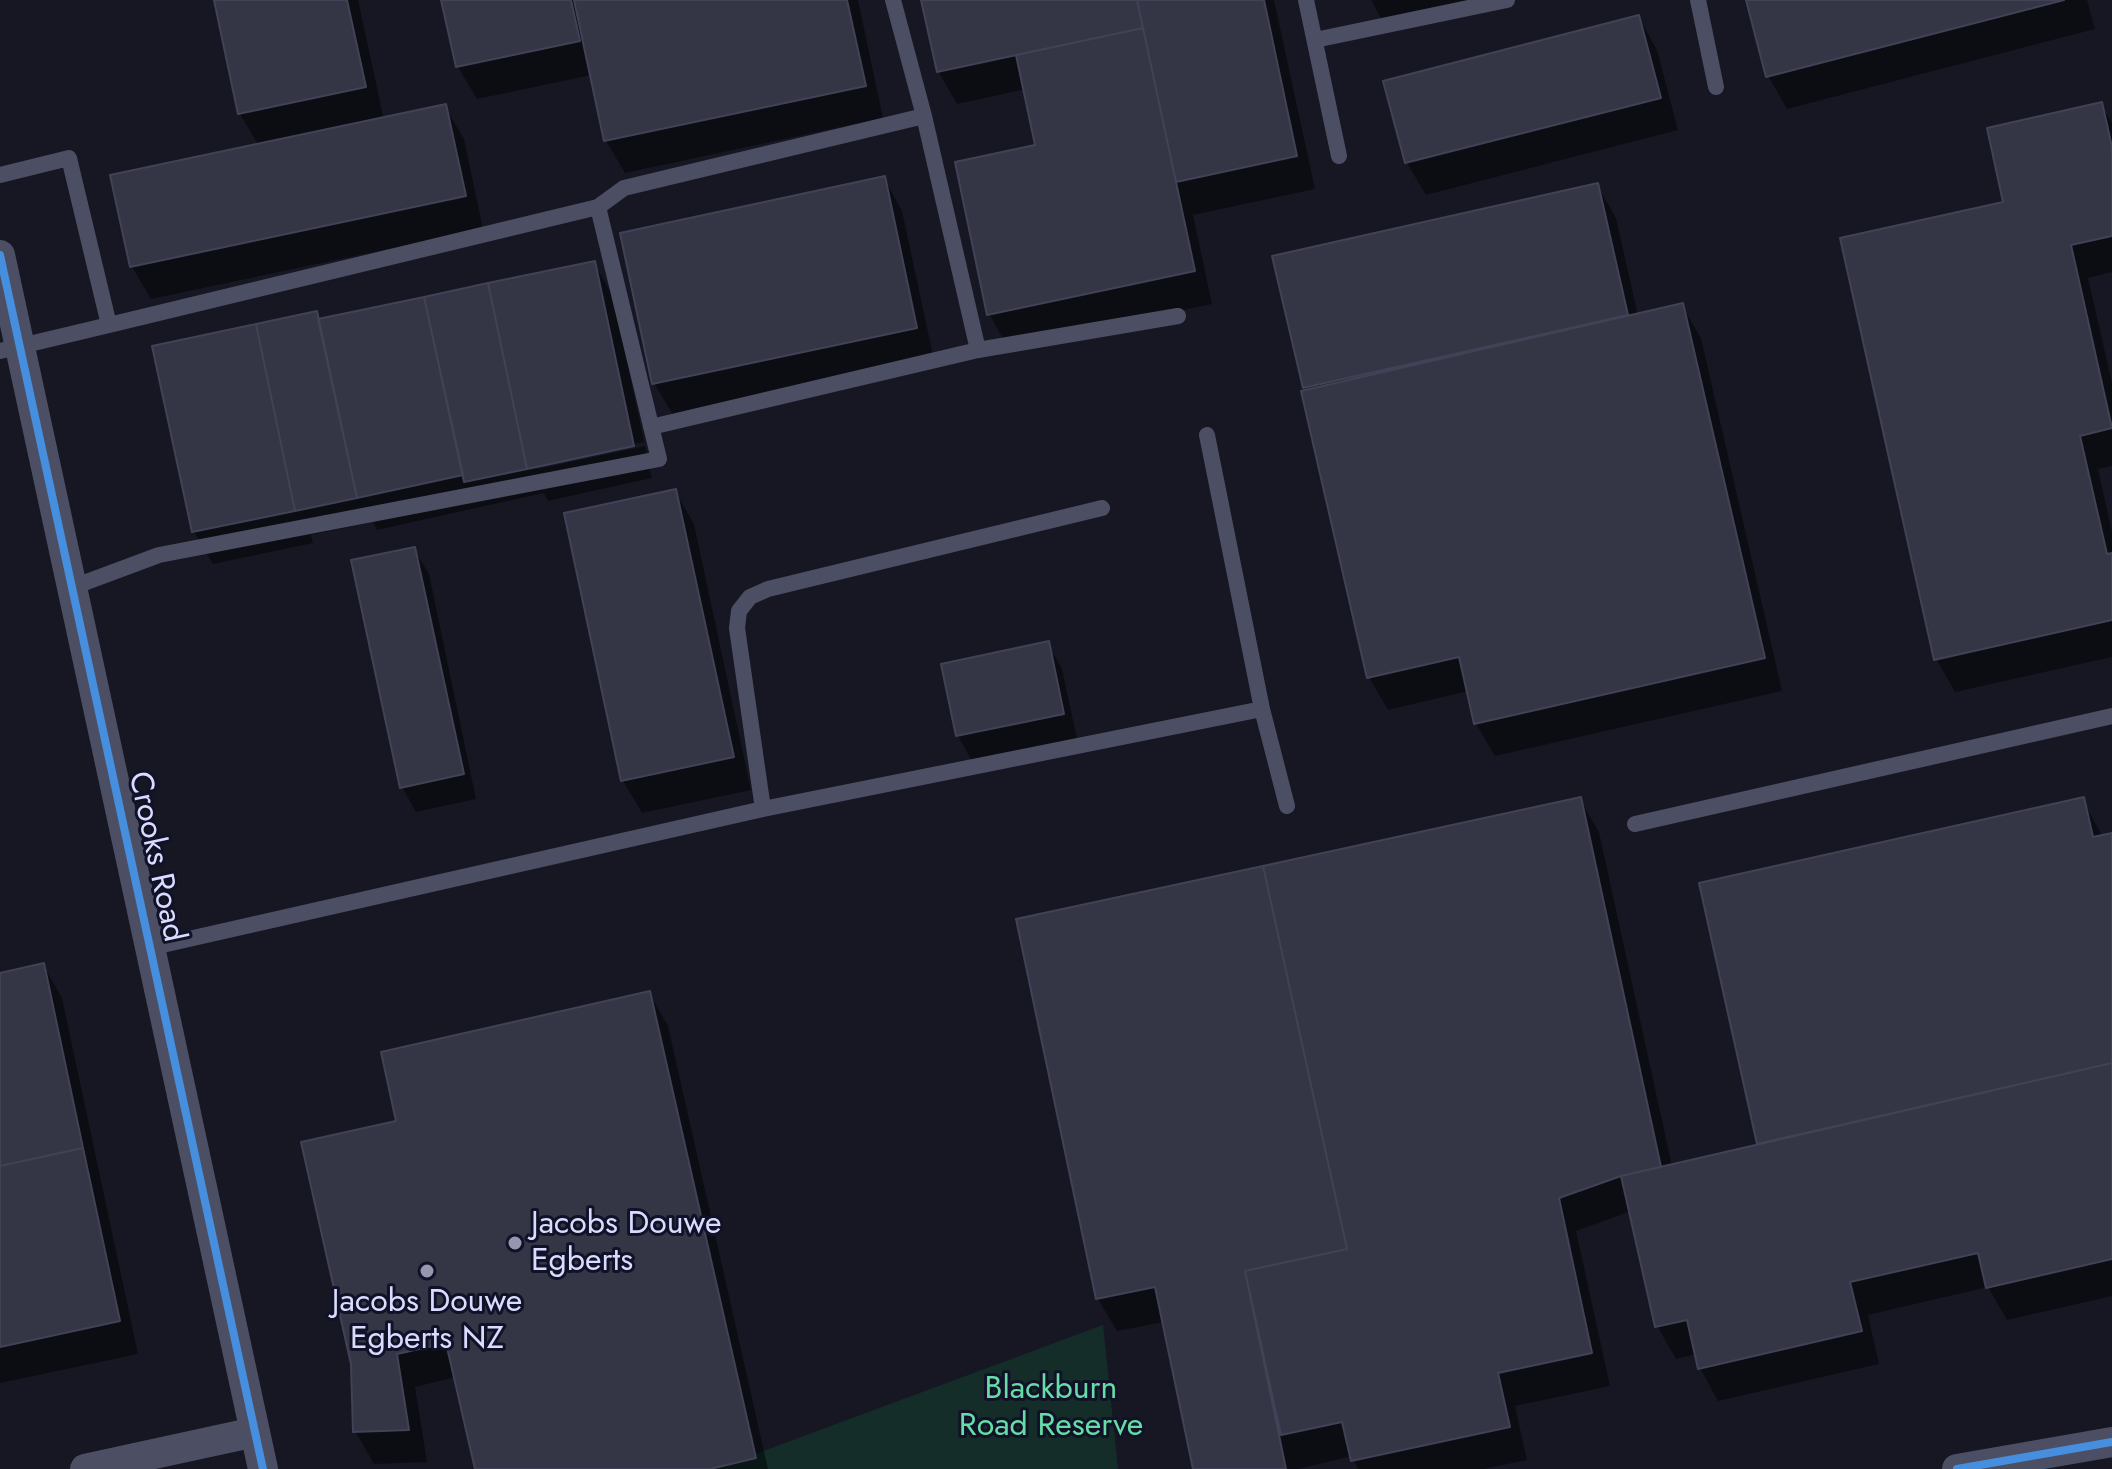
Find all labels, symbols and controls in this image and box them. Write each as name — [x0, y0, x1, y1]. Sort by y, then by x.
street label: Crooks Road — [118, 768, 192, 946]
place label: Jacobs Douwe Egberts — [531, 1206, 721, 1281]
marker: Jacobs Douwe Egberts — [506, 1234, 524, 1252]
marker: Jacobs Douwe Egberts NZ — [418, 1262, 436, 1280]
place label: Jacobs Douwe Egberts NZ — [332, 1284, 522, 1359]
park label: Blackburn Road Reserve — [959, 1371, 1143, 1446]

